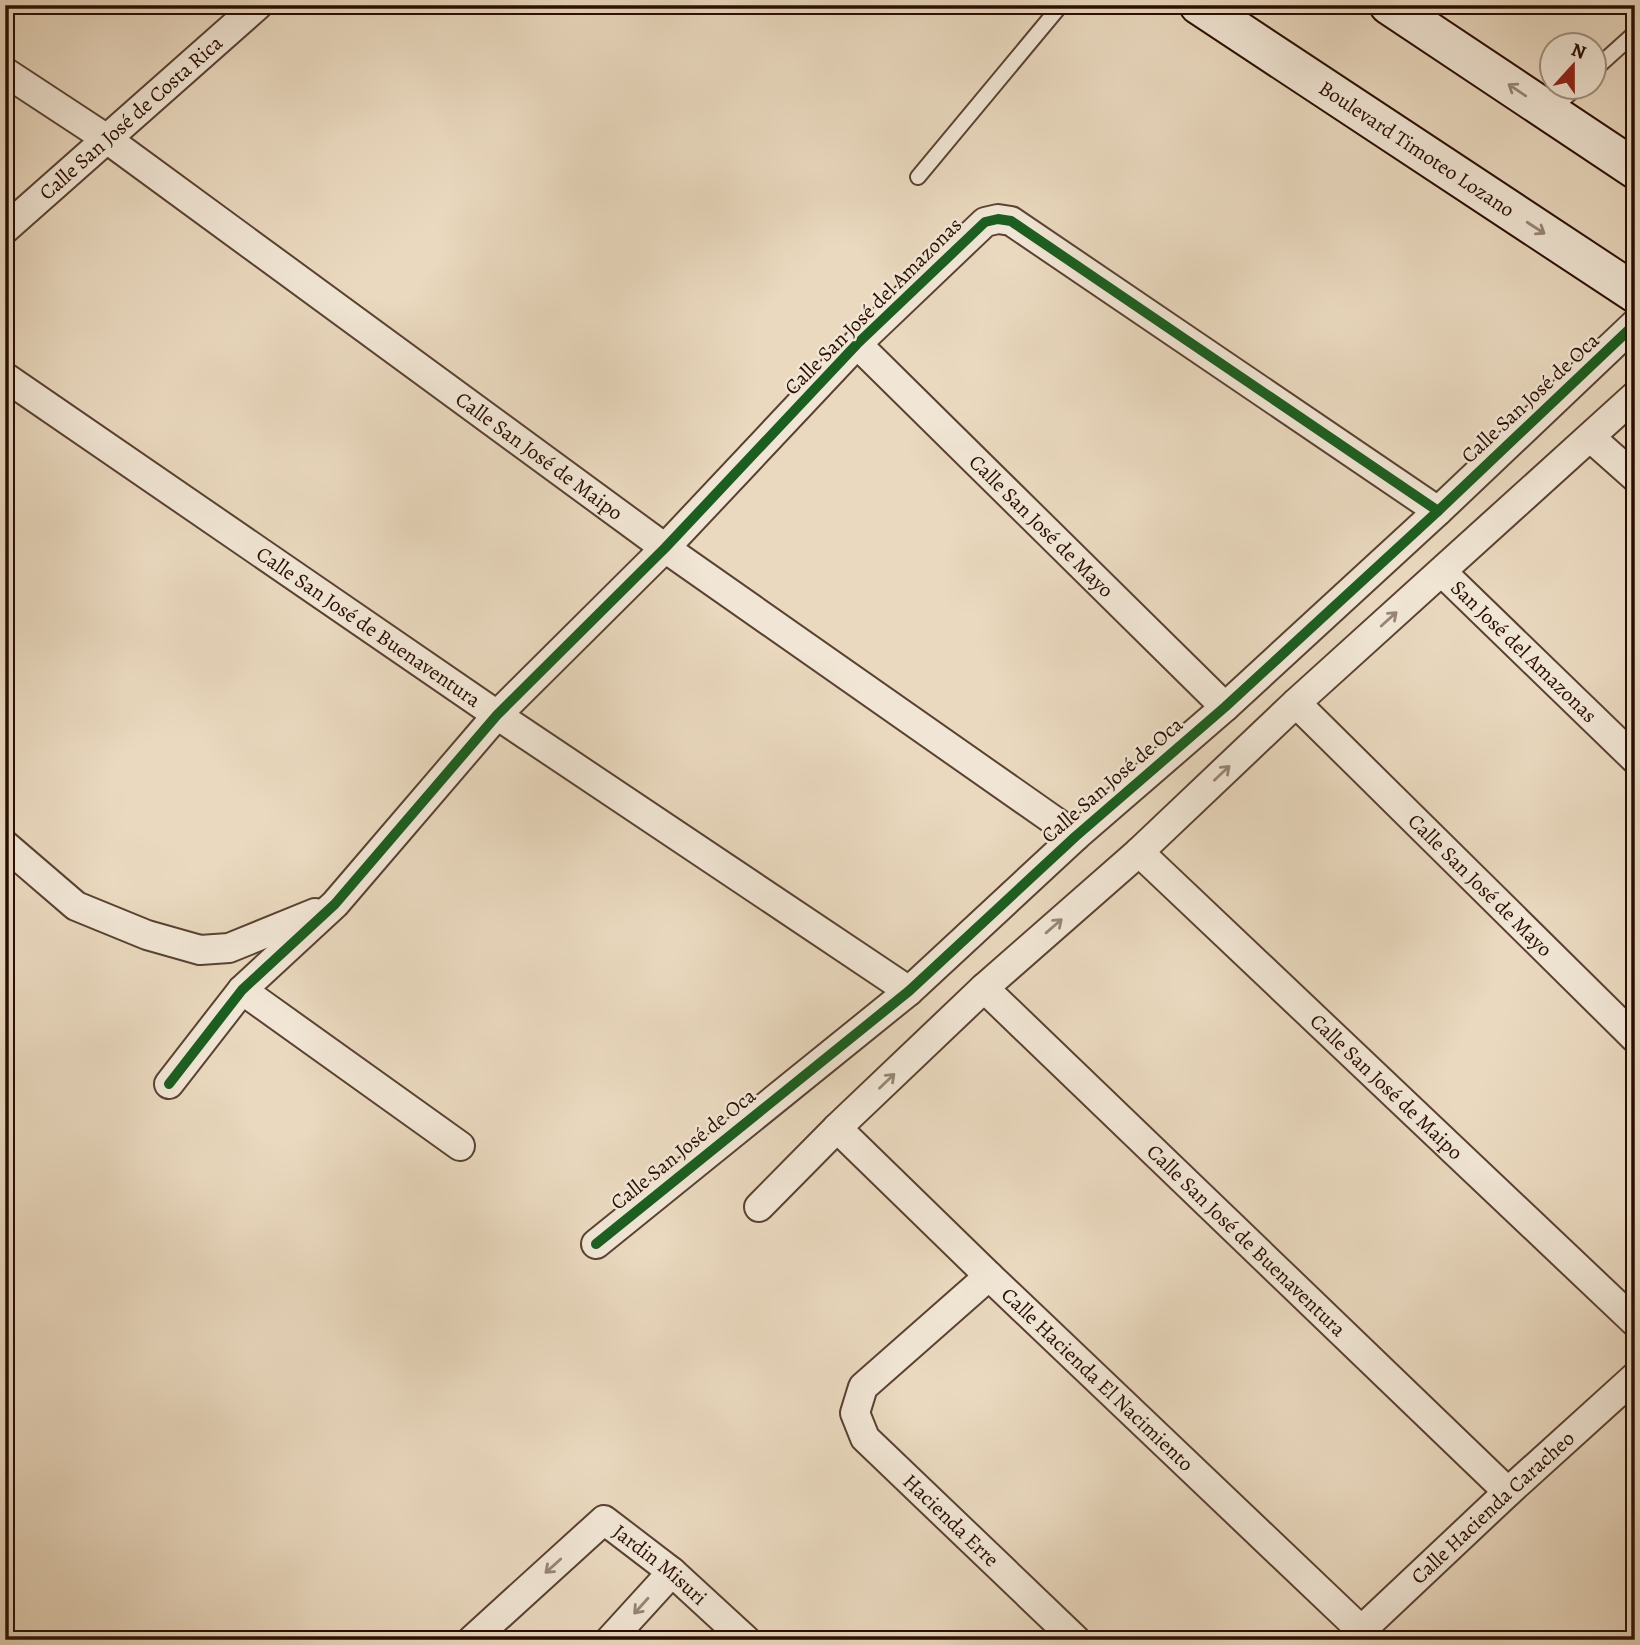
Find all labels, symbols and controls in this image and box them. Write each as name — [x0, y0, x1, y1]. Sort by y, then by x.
street label: Calle San José de Costa Rica — [33, 29, 229, 206]
north arrow — [1538, 32, 1608, 102]
text: N — [1568, 36, 1590, 66]
street label: Boulevard Timoteo Lozano — [1313, 74, 1520, 224]
one-way arrow — [1508, 83, 1527, 98]
street label: Calle San José del Amazonas — [778, 211, 968, 401]
one-way arrow — [1526, 221, 1545, 236]
street label: Calle San José de Oca — [1455, 326, 1605, 469]
street label: Calle San José de Maipo — [450, 385, 629, 527]
street label: Calle San José de Mayo — [963, 448, 1120, 604]
street label: Calle San José de Buenaventura — [251, 540, 486, 714]
street label: San José del Amazonas — [1445, 574, 1603, 729]
one-way arrow — [1380, 611, 1397, 628]
street label: Calle San José de Oca — [1035, 710, 1189, 849]
one-way arrow — [1213, 765, 1230, 782]
street label: Calle San José de Mayo — [1402, 807, 1559, 963]
one-way arrow — [1044, 919, 1062, 935]
street label: Calle San José de Maipo — [1304, 1007, 1469, 1166]
one-way arrow — [878, 1072, 895, 1089]
street label: Calle San José de Oca — [605, 1082, 762, 1216]
street label: Calle San José de Buenaventura — [1141, 1138, 1352, 1343]
street label: Calle Hacienda El Nacimiento — [995, 1281, 1200, 1478]
street label: Calle Hacienda Caracheo — [1405, 1425, 1580, 1590]
street label: Hacienda Erre — [897, 1467, 1005, 1573]
street label: Jardin Misuri — [607, 1518, 713, 1611]
one-way arrow — [544, 1558, 562, 1574]
one-way arrow — [633, 1597, 650, 1614]

